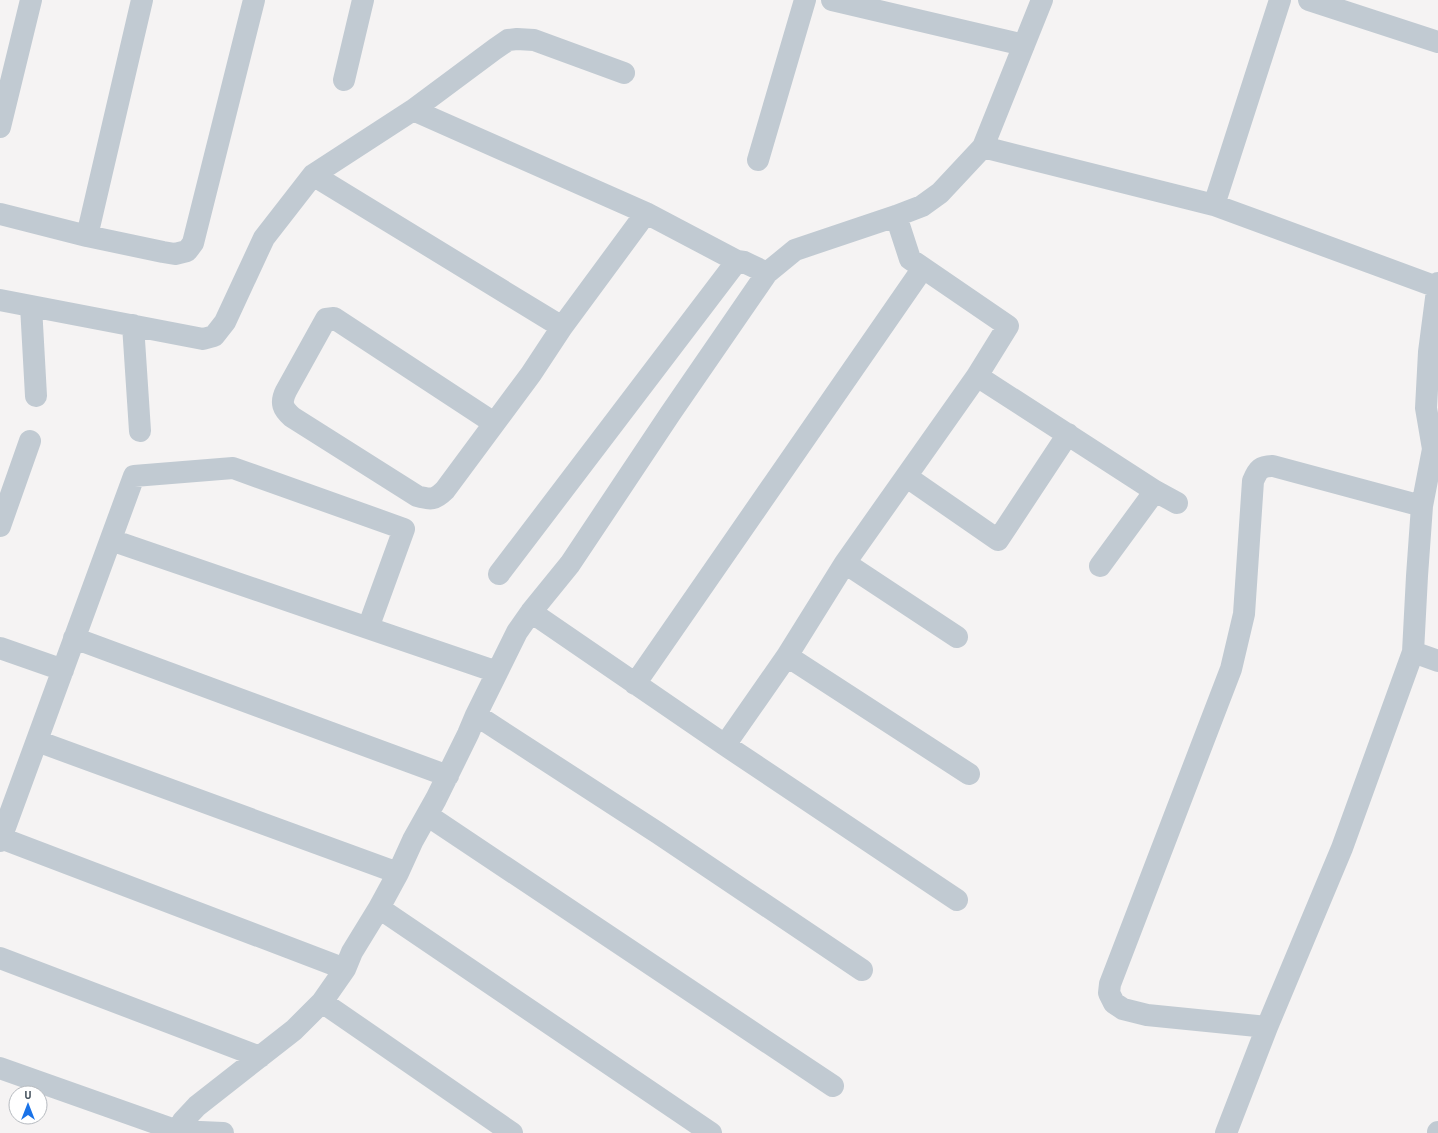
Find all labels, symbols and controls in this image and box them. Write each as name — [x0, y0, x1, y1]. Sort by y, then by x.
north arrow — [8, 1085, 48, 1125]
text: U — [25, 1088, 32, 1101]

